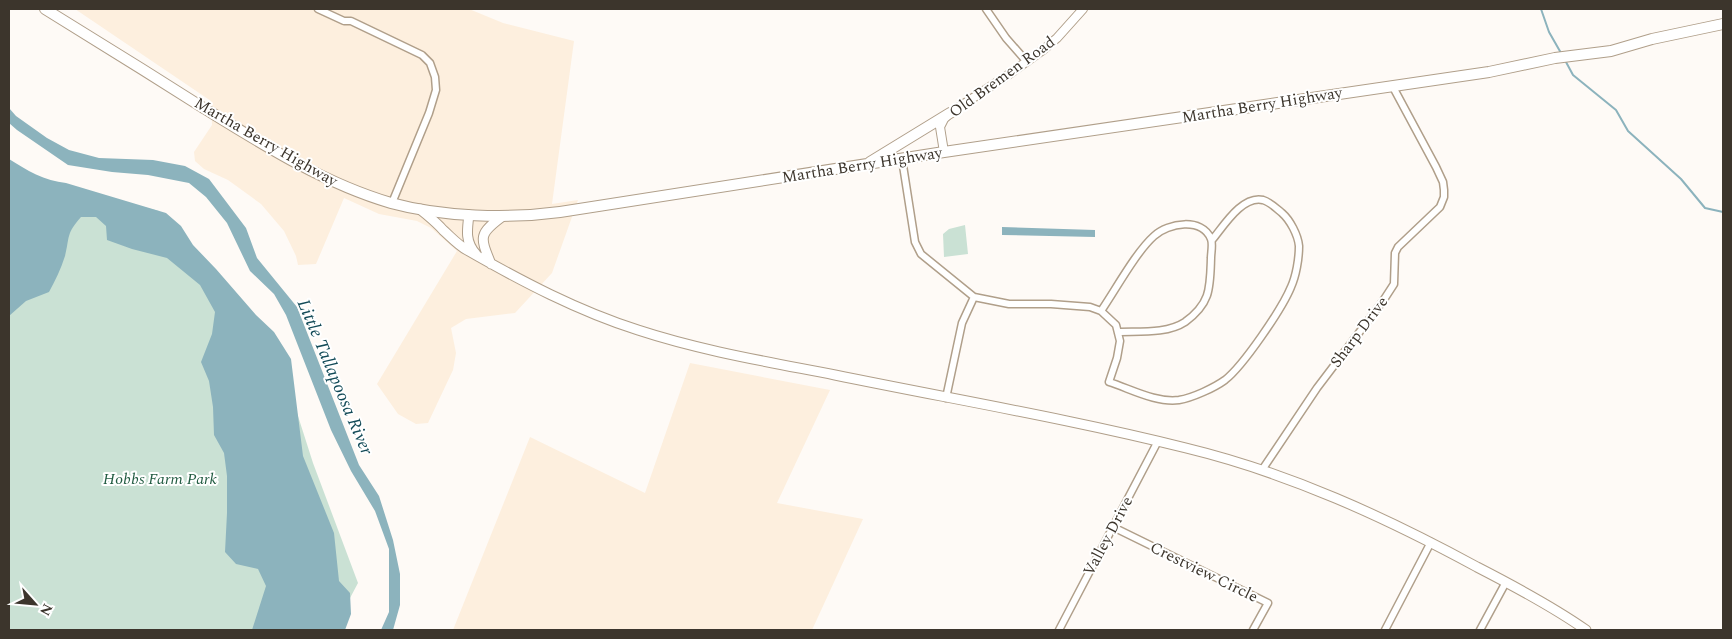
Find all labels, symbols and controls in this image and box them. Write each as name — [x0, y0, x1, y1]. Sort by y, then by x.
street label: Old Bremen Road — [944, 30, 1060, 124]
street label: Martha Berry Highway — [1180, 80, 1345, 130]
street label: Martha Berry Highway — [190, 91, 343, 194]
street label: Martha Berry Highway — [780, 140, 945, 190]
street label: Sharp Drive — [1324, 291, 1394, 373]
water label: Little Tallapoosa River — [290, 295, 380, 460]
park label: Hobbs Farm Park — [103, 467, 218, 491]
street label: Valley Drive — [1077, 492, 1139, 580]
street label: Crestview Circle — [1146, 535, 1262, 609]
north arrow — [10, 579, 60, 629]
text: N — [34, 600, 58, 620]

